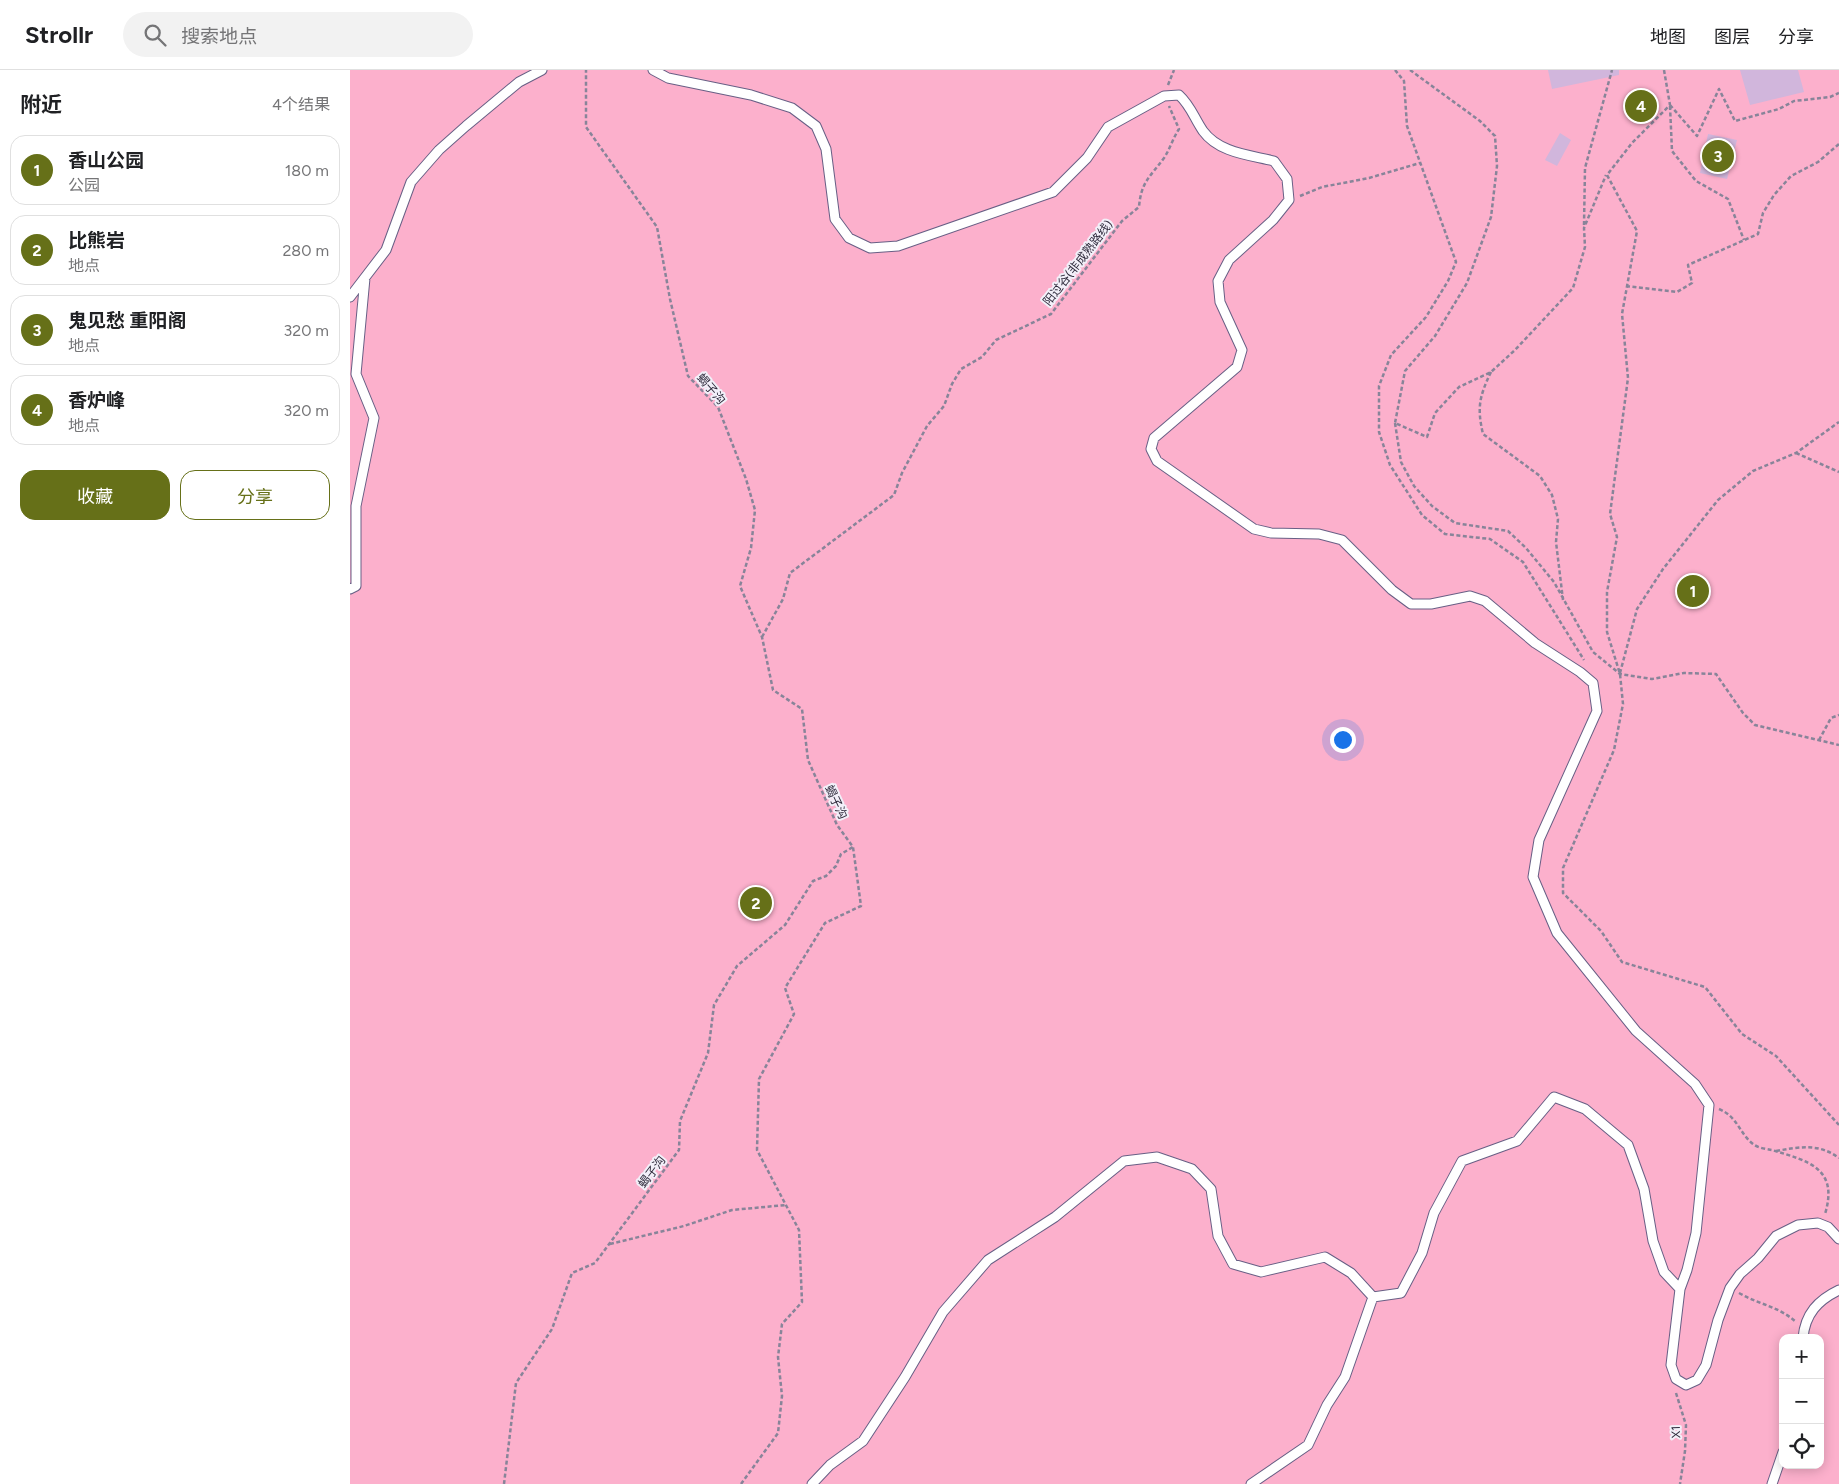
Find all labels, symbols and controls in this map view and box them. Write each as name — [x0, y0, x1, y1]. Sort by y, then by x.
search box — [123, 12, 473, 57]
text: Strollr — [25, 20, 93, 49]
icon: search — [141, 21, 169, 49]
text: 搜索地点 — [181, 25, 257, 48]
text: 地图 — [1650, 26, 1686, 48]
text: 图层 — [1714, 26, 1750, 48]
text: 分享 — [1778, 26, 1814, 48]
pin: 4 — [1625, 87, 1657, 125]
text: 附近 — [20, 92, 62, 117]
text: 4个结果 — [272, 95, 330, 114]
pin: 3 — [1702, 137, 1734, 175]
text: 香山公园 — [68, 149, 144, 172]
text: 1 — [34, 161, 40, 180]
text: 180 m — [285, 161, 329, 180]
text: 公园 — [68, 176, 100, 195]
street label: 阳过谷(非成熟路线) — [1040, 218, 1116, 308]
text: 比熊岩 — [68, 229, 125, 252]
text: 2 — [32, 241, 42, 260]
text: 280 m — [282, 241, 329, 260]
text: 地点 — [68, 256, 100, 275]
text: 鬼见愁 重阳阁 — [68, 309, 187, 332]
text: 3 — [33, 321, 41, 340]
text: 320 m — [284, 321, 329, 340]
text: 地点 — [68, 336, 100, 355]
street label: 蝎子沟 — [694, 371, 728, 407]
text: 香炉峰 — [68, 389, 125, 412]
text: 4 — [32, 401, 42, 420]
text: 320 m — [284, 401, 329, 420]
text: 地点 — [68, 416, 100, 435]
button: 收藏 — [20, 470, 170, 520]
button: 分享 — [180, 470, 330, 520]
pin: 1 — [1677, 572, 1709, 610]
your location — [1330, 727, 1356, 753]
street label: 蝎子沟 — [822, 783, 850, 821]
pin: 2 — [740, 884, 772, 922]
street label: 蝎子沟 — [636, 1153, 668, 1191]
map controls — [1779, 1334, 1824, 1469]
button: + — [1779, 1334, 1824, 1379]
button: − — [1779, 1379, 1824, 1424]
button: locate — [1779, 1424, 1824, 1469]
street label: X1 — [1669, 1425, 1683, 1439]

